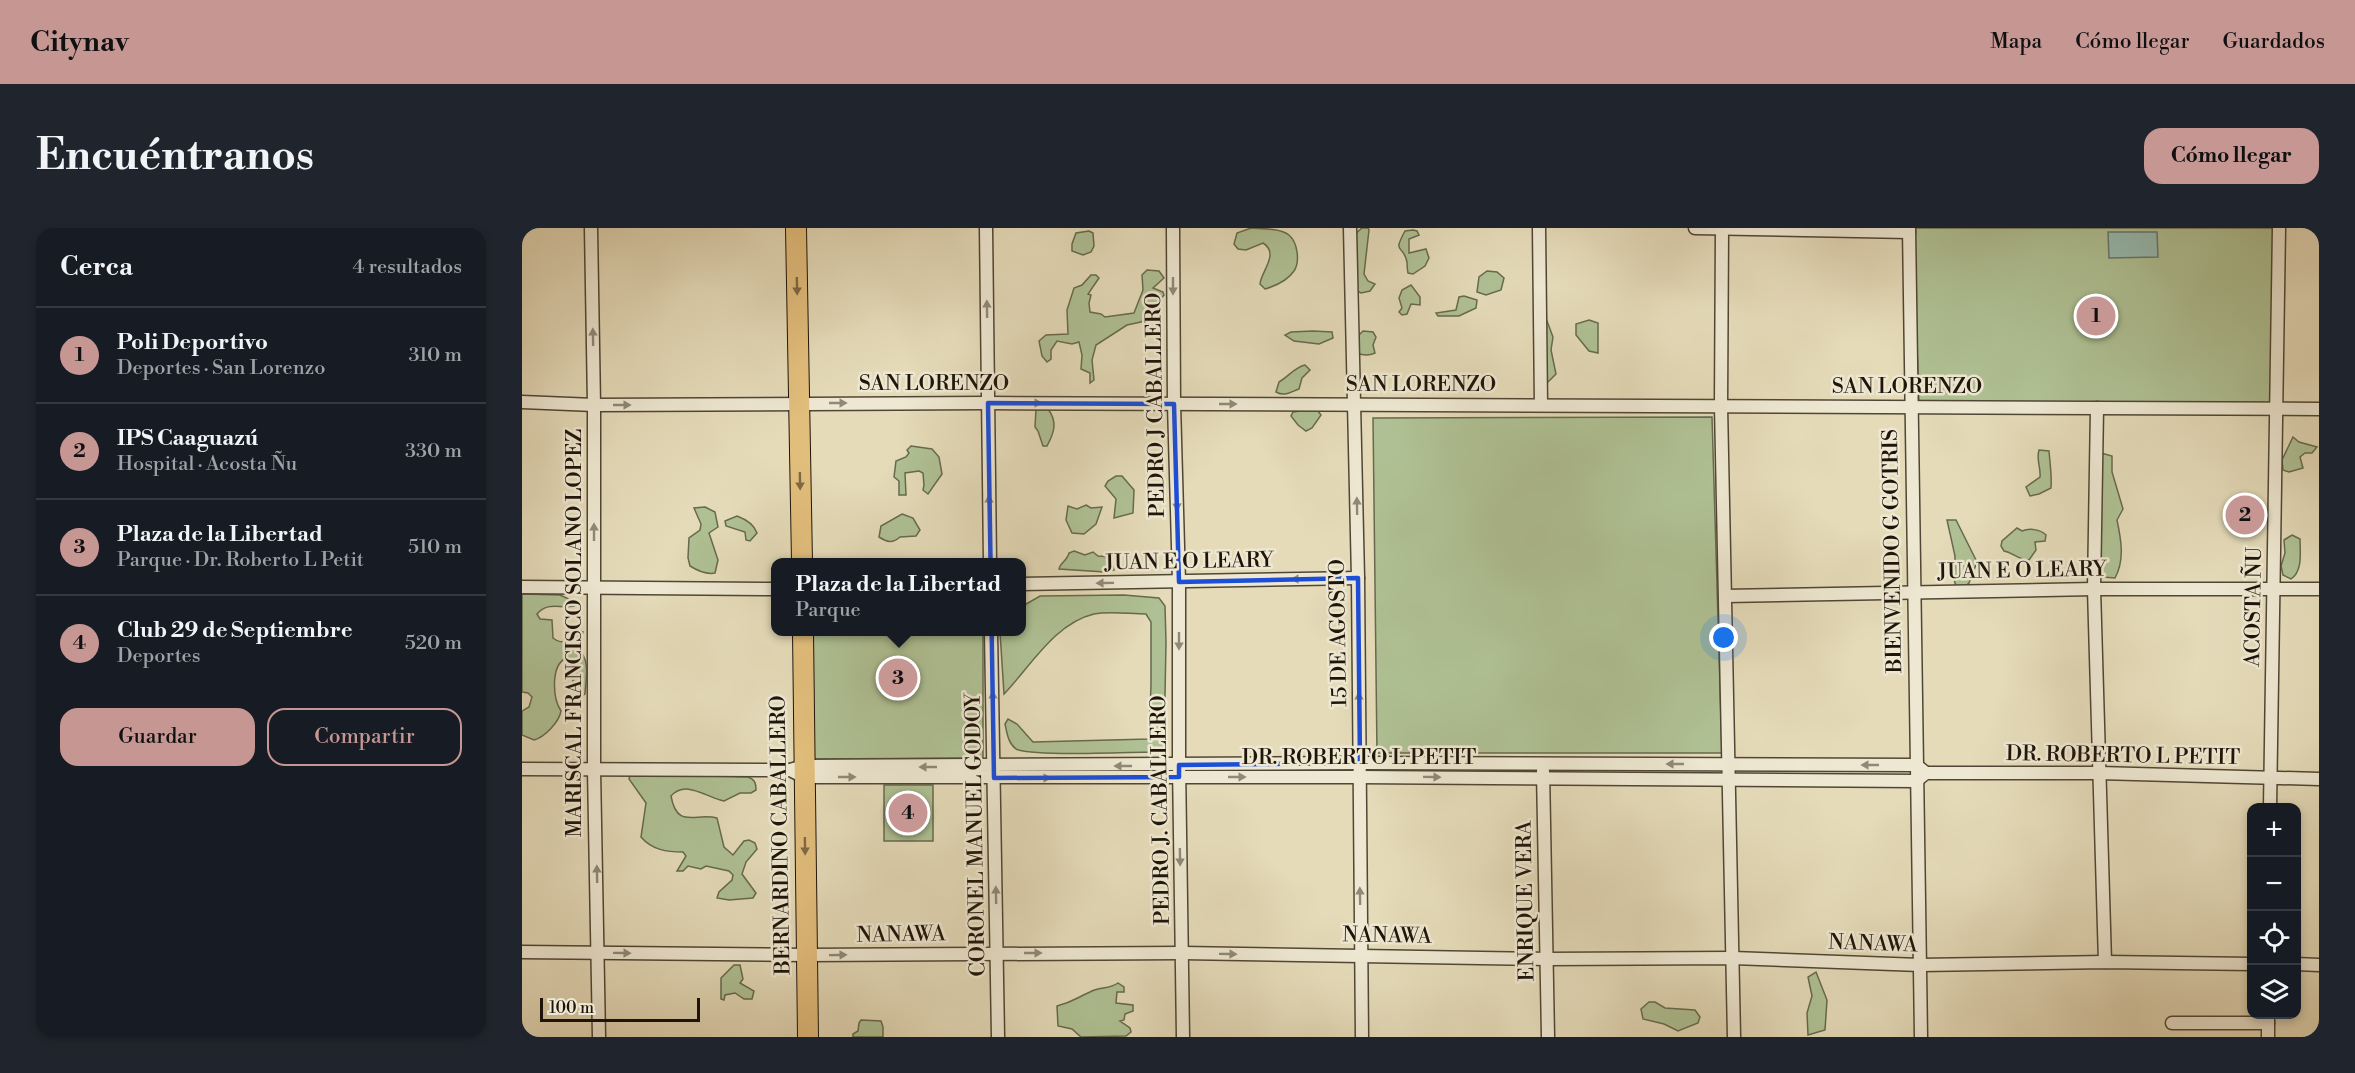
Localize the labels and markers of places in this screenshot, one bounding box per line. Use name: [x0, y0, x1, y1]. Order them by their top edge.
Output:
pin: 1: [2076, 294, 2116, 338]
pin: 2: [2226, 492, 2264, 538]
pin: 3: [878, 656, 917, 700]
pin: 4: [888, 790, 928, 836]

